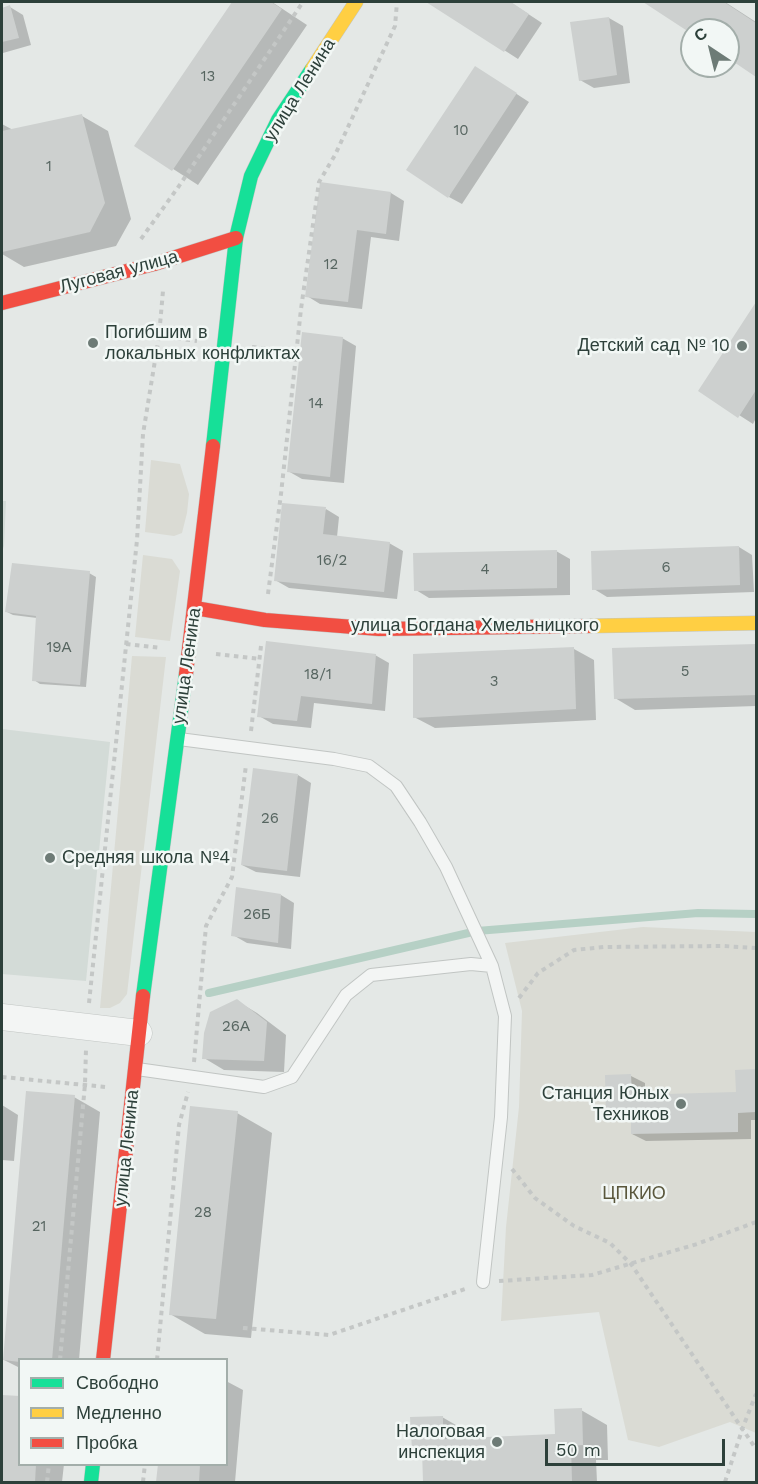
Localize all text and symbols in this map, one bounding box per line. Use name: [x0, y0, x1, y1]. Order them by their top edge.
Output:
north arrow: [680, 18, 740, 78]
text: С: [690, 23, 711, 46]
street label: улица Ленина: [260, 35, 340, 145]
house number: 13: [201, 68, 215, 86]
house number: 10: [453, 122, 469, 140]
house number: 1: [46, 158, 52, 176]
street label: Луговая улица: [57, 246, 181, 298]
house number: 12: [324, 256, 338, 274]
place label: Погибшим в локальных конфликтах: [105, 322, 300, 364]
place label: Детский сад № 10: [578, 335, 730, 357]
marker: Погибшим в локальных конфликтах: [86, 336, 100, 350]
marker: Детский сад № 10: [735, 339, 749, 353]
house number: 14: [308, 395, 324, 413]
house number: 16/2: [317, 552, 347, 570]
house number: 6: [661, 559, 671, 577]
house number: 4: [480, 561, 490, 579]
street label: улица Ленина: [168, 606, 206, 726]
street label: улица Богдана Хмельницкого: [351, 615, 599, 637]
house number: 19А: [46, 639, 72, 657]
house number: 5: [681, 663, 689, 681]
house number: 18/1: [304, 666, 332, 684]
house number: 3: [490, 673, 498, 691]
house number: 26: [261, 810, 279, 828]
place label: Средняя школа №4: [62, 847, 230, 869]
marker: Средняя школа №4: [43, 851, 57, 865]
house number: 26Б: [243, 906, 271, 924]
house number: 26А: [222, 1018, 250, 1036]
place label: Станция Юных Техников: [542, 1083, 669, 1126]
street label: улица Ленина: [110, 1088, 144, 1208]
marker: Станция Юных Техников: [674, 1097, 688, 1111]
park label: ЦПКИО: [602, 1183, 666, 1205]
house number: 28: [194, 1204, 212, 1222]
house number: 21: [32, 1218, 46, 1236]
legend: [18, 1358, 228, 1466]
text: Свободно: [76, 1372, 159, 1393]
text: Медленно: [76, 1402, 162, 1423]
place label: Налоговая инспекция: [396, 1421, 485, 1464]
scale bar: [548, 1427, 728, 1465]
text: Пробка: [76, 1432, 138, 1453]
marker: Налоговая инспекция: [490, 1435, 504, 1449]
text: 50 m: [556, 1439, 601, 1460]

